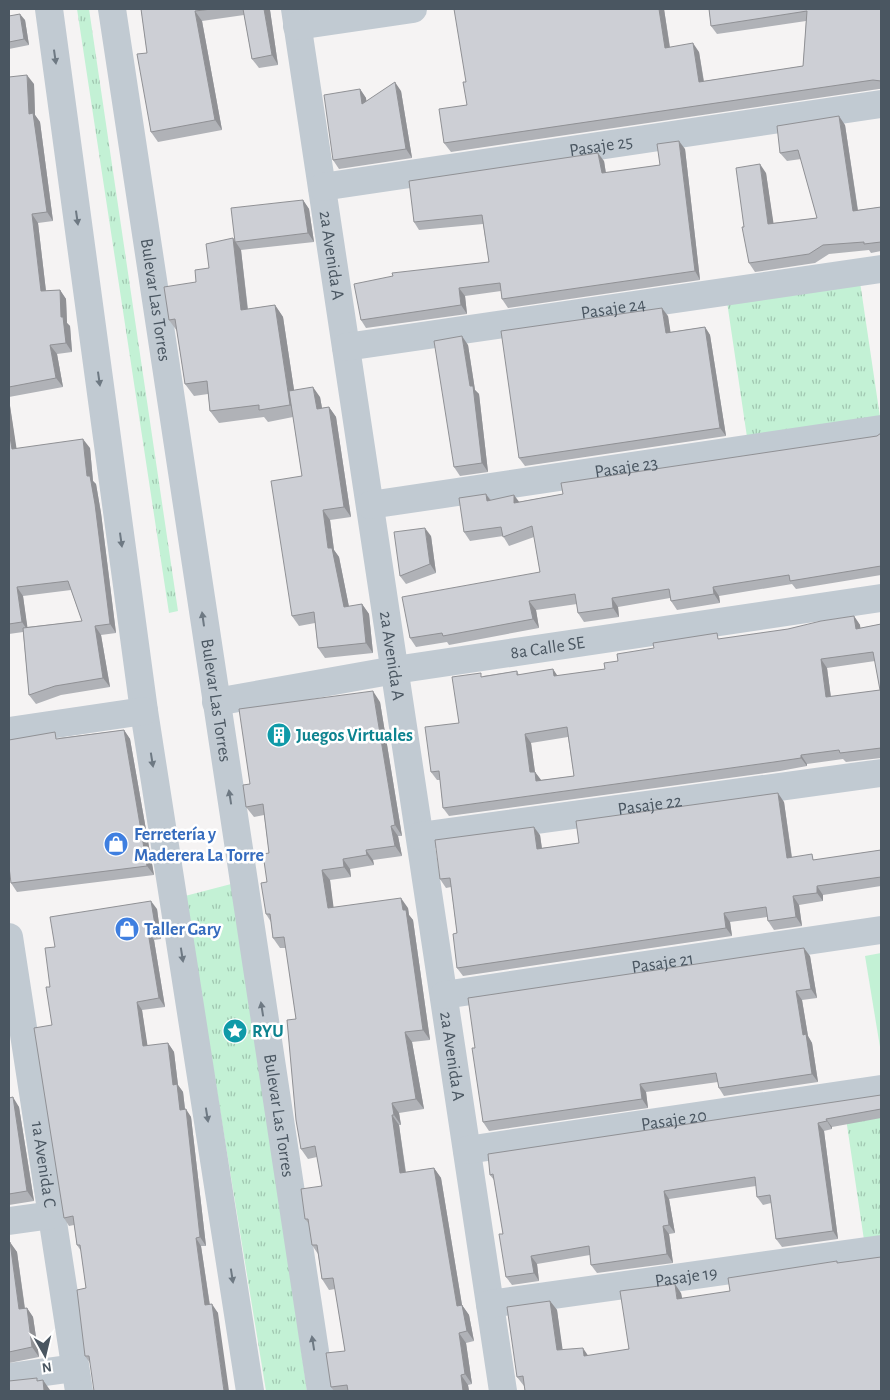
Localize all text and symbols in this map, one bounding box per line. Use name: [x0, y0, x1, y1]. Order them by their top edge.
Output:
one-way arrow: [52, 49, 60, 65]
street label: Pasaje 25: [568, 133, 634, 160]
one-way arrow: [73, 210, 81, 226]
street label: 2a Avenida A: [315, 210, 347, 302]
street label: Bulevar Las Torres: [137, 237, 173, 363]
street label: Pasaje 24: [580, 295, 647, 323]
one-way arrow: [95, 371, 103, 387]
street label: Pasaje 23: [593, 454, 659, 481]
one-way arrow: [117, 532, 125, 548]
one-way arrow: [199, 610, 207, 626]
street label: 2a Avenida A: [376, 610, 407, 702]
street label: 8a Calle SE: [509, 634, 586, 663]
street label: Bulevar Las Torres: [197, 637, 234, 763]
building icon: Juegos Virtuales: [266, 722, 292, 748]
place label: Juegos Virtuales: [296, 727, 413, 745]
one-way arrow: [148, 752, 156, 768]
one-way arrow: [226, 788, 234, 804]
street label: Pasaje 22: [617, 792, 683, 819]
place label: Ferretería y Maderera La Torre: [134, 826, 264, 865]
shop icon: Ferretería y Maderera La Torre: [103, 831, 129, 857]
shop icon: Taller Gary: [114, 916, 140, 942]
place label: Taller Gary: [144, 921, 222, 939]
one-way arrow: [178, 947, 186, 963]
street label: Pasaje 21: [630, 950, 695, 977]
one-way arrow: [258, 1001, 266, 1017]
street label: 2a Avenida A: [436, 1011, 467, 1103]
place icon: RYU: [222, 1018, 248, 1044]
place label: RYU: [252, 1023, 284, 1041]
street label: Bulevar Las Torres: [260, 1053, 297, 1178]
street label: Pasaje 20: [640, 1107, 708, 1134]
one-way arrow: [203, 1108, 211, 1124]
street label: 1a Avenida C: [28, 1120, 59, 1209]
street label: Pasaje 19: [654, 1264, 719, 1291]
one-way arrow: [228, 1268, 236, 1284]
north arrow: [20, 1330, 70, 1380]
one-way arrow: [309, 1335, 317, 1351]
text: N: [41, 1359, 52, 1374]

